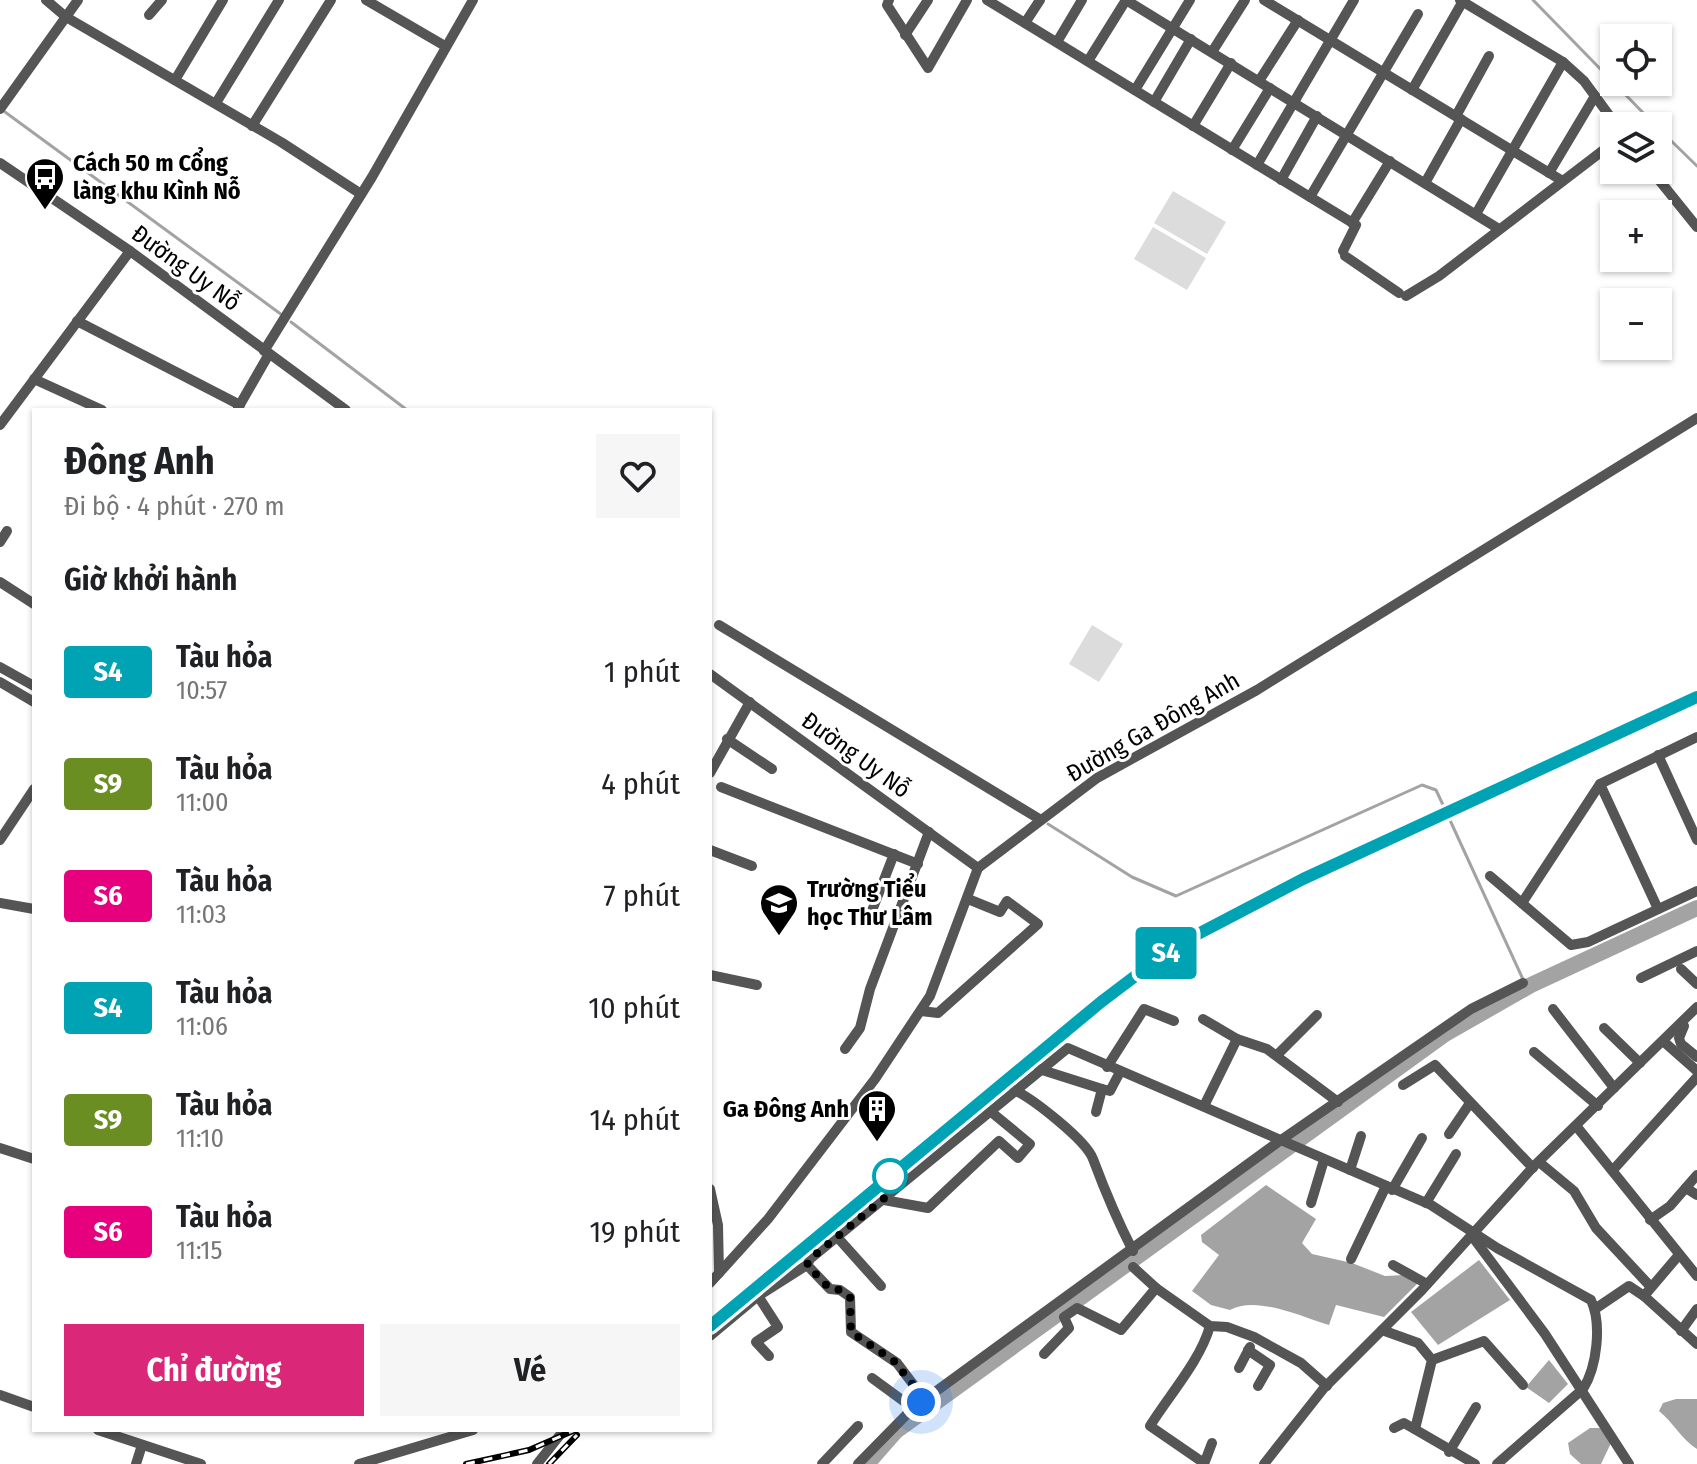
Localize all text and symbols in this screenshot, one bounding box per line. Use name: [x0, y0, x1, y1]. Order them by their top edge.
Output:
map controls: [1600, 24, 1672, 360]
button: locate: [1600, 24, 1672, 96]
button: layers: [1600, 112, 1672, 184]
place label: Cách 50 m Cổng làng khu Kình Nỗ: [73, 147, 241, 205]
bus stop icon: Cách 50 m Cổng làng khu Kình Nỗ: [24, 156, 66, 211]
button: +: [1600, 200, 1672, 272]
street label: Đường Uy Nỗ: [126, 219, 246, 317]
button: −: [1600, 288, 1672, 360]
button: heart: [596, 434, 680, 518]
text: Đông Anh: [64, 438, 215, 484]
text: Đi bộ · 4 phút · 270 m: [64, 491, 285, 522]
text: Giờ khởi hành: [64, 562, 237, 598]
text: Tàu hỏa: [176, 639, 272, 675]
text: 1 phút: [604, 654, 680, 690]
text: S4: [94, 655, 122, 688]
street label: Đường Ga Đông Anh: [1062, 666, 1244, 788]
text: 10:57: [176, 675, 227, 706]
street label: Đường Uy Nỗ: [796, 706, 916, 804]
text: Tàu hỏa: [176, 751, 272, 787]
text: 4 phút: [601, 766, 680, 802]
text: S9: [94, 767, 122, 800]
text: 11:00: [176, 787, 229, 818]
text: Tàu hỏa: [176, 863, 272, 899]
place label: Trường Tiểu học Thư Lâm: [807, 873, 933, 931]
text: 7 phút: [604, 878, 680, 914]
text: S6: [93, 879, 123, 912]
school or university icon: Trường Tiểu học Thư Lâm: [758, 882, 800, 937]
text: 11:03: [176, 899, 226, 930]
line badge: S4: [1130, 927, 1202, 979]
text: S4: [1152, 936, 1180, 969]
text: Tàu hỏa: [176, 975, 272, 1011]
text: 10 phút: [588, 990, 680, 1026]
text: S4: [94, 991, 122, 1024]
text: 11:06: [176, 1011, 228, 1042]
text: Tàu hỏa: [176, 1087, 272, 1123]
building icon: Ga Đông Anh: [856, 1088, 898, 1143]
place label: Ga Đông Anh: [723, 1095, 849, 1123]
text: 14 phút: [589, 1102, 680, 1138]
text: S9: [94, 1103, 122, 1136]
text: 11:10: [176, 1123, 224, 1154]
unlabelled marker: [873, 1159, 907, 1193]
text: Tàu hỏa: [176, 1199, 272, 1235]
text: 19 phút: [589, 1214, 680, 1250]
text: S6: [93, 1215, 123, 1248]
text: 11:15: [176, 1235, 222, 1266]
button: Chỉ đường: [64, 1324, 364, 1416]
button: Vé: [380, 1324, 680, 1416]
your location: [901, 1382, 941, 1422]

